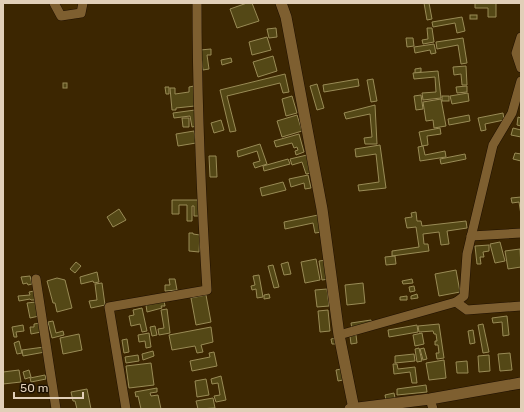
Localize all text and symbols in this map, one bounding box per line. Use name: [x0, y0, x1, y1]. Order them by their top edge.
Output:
scale bar: [14, 374, 83, 400]
text: 50 m: [20, 381, 48, 395]

